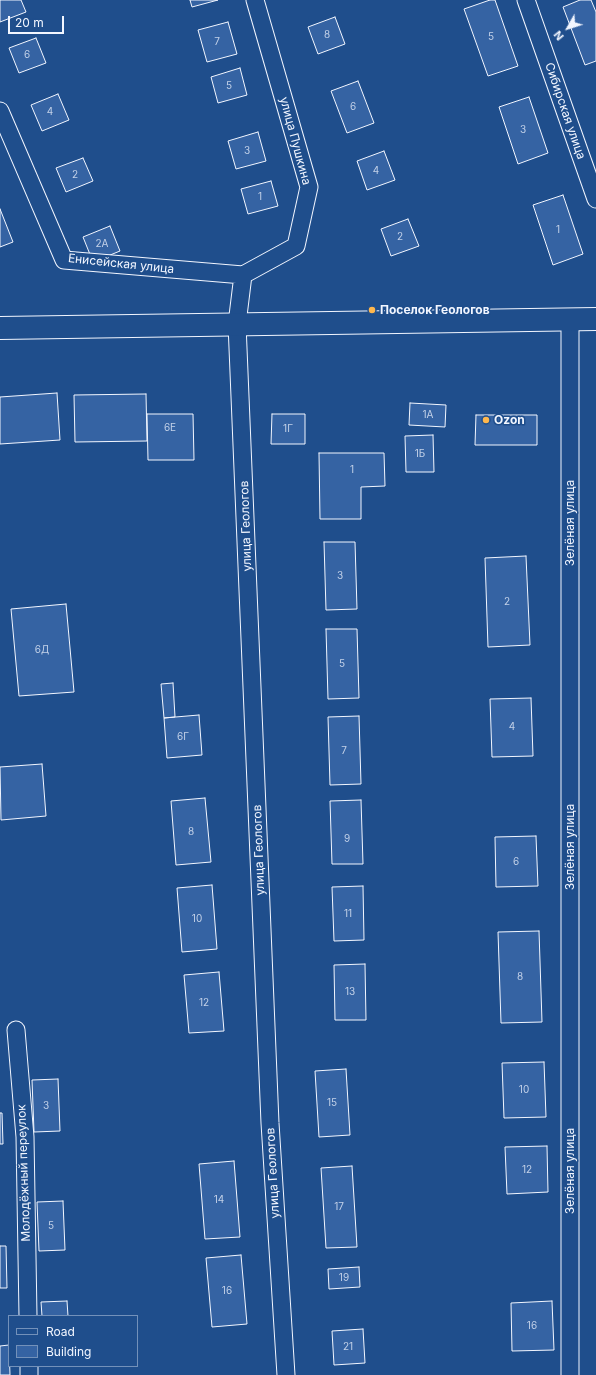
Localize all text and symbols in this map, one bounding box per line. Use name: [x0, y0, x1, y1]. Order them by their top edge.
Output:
scale bar: [10, 8, 66, 34]
north arrow: [548, 8, 588, 48]
text: 20 m: [15, 15, 44, 30]
text: N: [551, 28, 567, 43]
house number: 8: [324, 29, 330, 41]
house number: 5: [488, 31, 494, 43]
house number: 7: [214, 36, 220, 48]
house number: 6: [24, 49, 30, 61]
street label: Сибирская улица: [542, 61, 588, 161]
house number: 5: [226, 80, 232, 92]
street label: улица Пушкина: [276, 95, 314, 187]
house number: 6: [350, 101, 356, 113]
house number: 4: [47, 106, 53, 118]
house number: 3: [520, 124, 526, 136]
house number: 3: [244, 145, 250, 157]
house number: 4: [373, 165, 379, 177]
house number: 2: [72, 169, 78, 181]
house number: 1: [258, 191, 262, 203]
house number: 1: [556, 224, 560, 236]
house number: 2: [397, 231, 403, 243]
house number: 2А: [96, 238, 108, 250]
street label: Енисейская улица: [67, 251, 175, 277]
place label: Поселок Геологов: [380, 303, 490, 317]
marker: Поселок Геологов: [367, 305, 377, 315]
house number: 1А: [423, 409, 433, 421]
place label: Ozon: [494, 413, 525, 427]
marker: Ozon: [481, 415, 491, 425]
house number: 6Е: [164, 422, 176, 434]
house number: 1Г: [283, 423, 293, 435]
house number: 1Б: [415, 448, 425, 460]
house number: 1: [350, 464, 354, 476]
street label: улица Геологов: [237, 480, 255, 572]
street label: Зелёная улица: [563, 480, 577, 566]
house number: 3: [337, 570, 343, 582]
house number: 2: [504, 596, 510, 608]
house number: 6Д: [35, 644, 49, 656]
house number: 5: [339, 658, 345, 670]
house number: 4: [509, 721, 515, 733]
house number: 6Г: [177, 731, 189, 743]
house number: 7: [341, 745, 347, 757]
street label: улица Геологов: [250, 804, 268, 896]
street label: Зелёная улица: [563, 804, 577, 890]
house number: 8: [188, 826, 194, 838]
house number: 9: [344, 833, 350, 845]
house number: 6: [513, 856, 519, 868]
house number: 11: [344, 908, 352, 920]
house number: 10: [192, 913, 202, 925]
house number: 8: [517, 971, 523, 983]
house number: 13: [345, 986, 355, 998]
house number: 12: [199, 997, 209, 1009]
house number: 10: [519, 1084, 529, 1096]
house number: 15: [327, 1097, 337, 1109]
house number: 3: [43, 1100, 49, 1112]
street label: Молодёжный переулок: [14, 1104, 34, 1242]
street label: улица Геологов: [263, 1127, 283, 1219]
street label: Зелёная улица: [563, 1128, 577, 1214]
house number: 12: [522, 1164, 532, 1176]
house number: 14: [214, 1194, 224, 1206]
house number: 17: [334, 1201, 344, 1213]
house number: 5: [48, 1220, 54, 1232]
house number: 19: [339, 1272, 349, 1284]
house number: 16: [222, 1285, 232, 1297]
legend: [8, 1315, 138, 1367]
house number: 16: [527, 1320, 537, 1332]
text: Road: [46, 1324, 75, 1339]
house number: 21: [343, 1341, 353, 1353]
text: Building: [46, 1344, 91, 1359]

